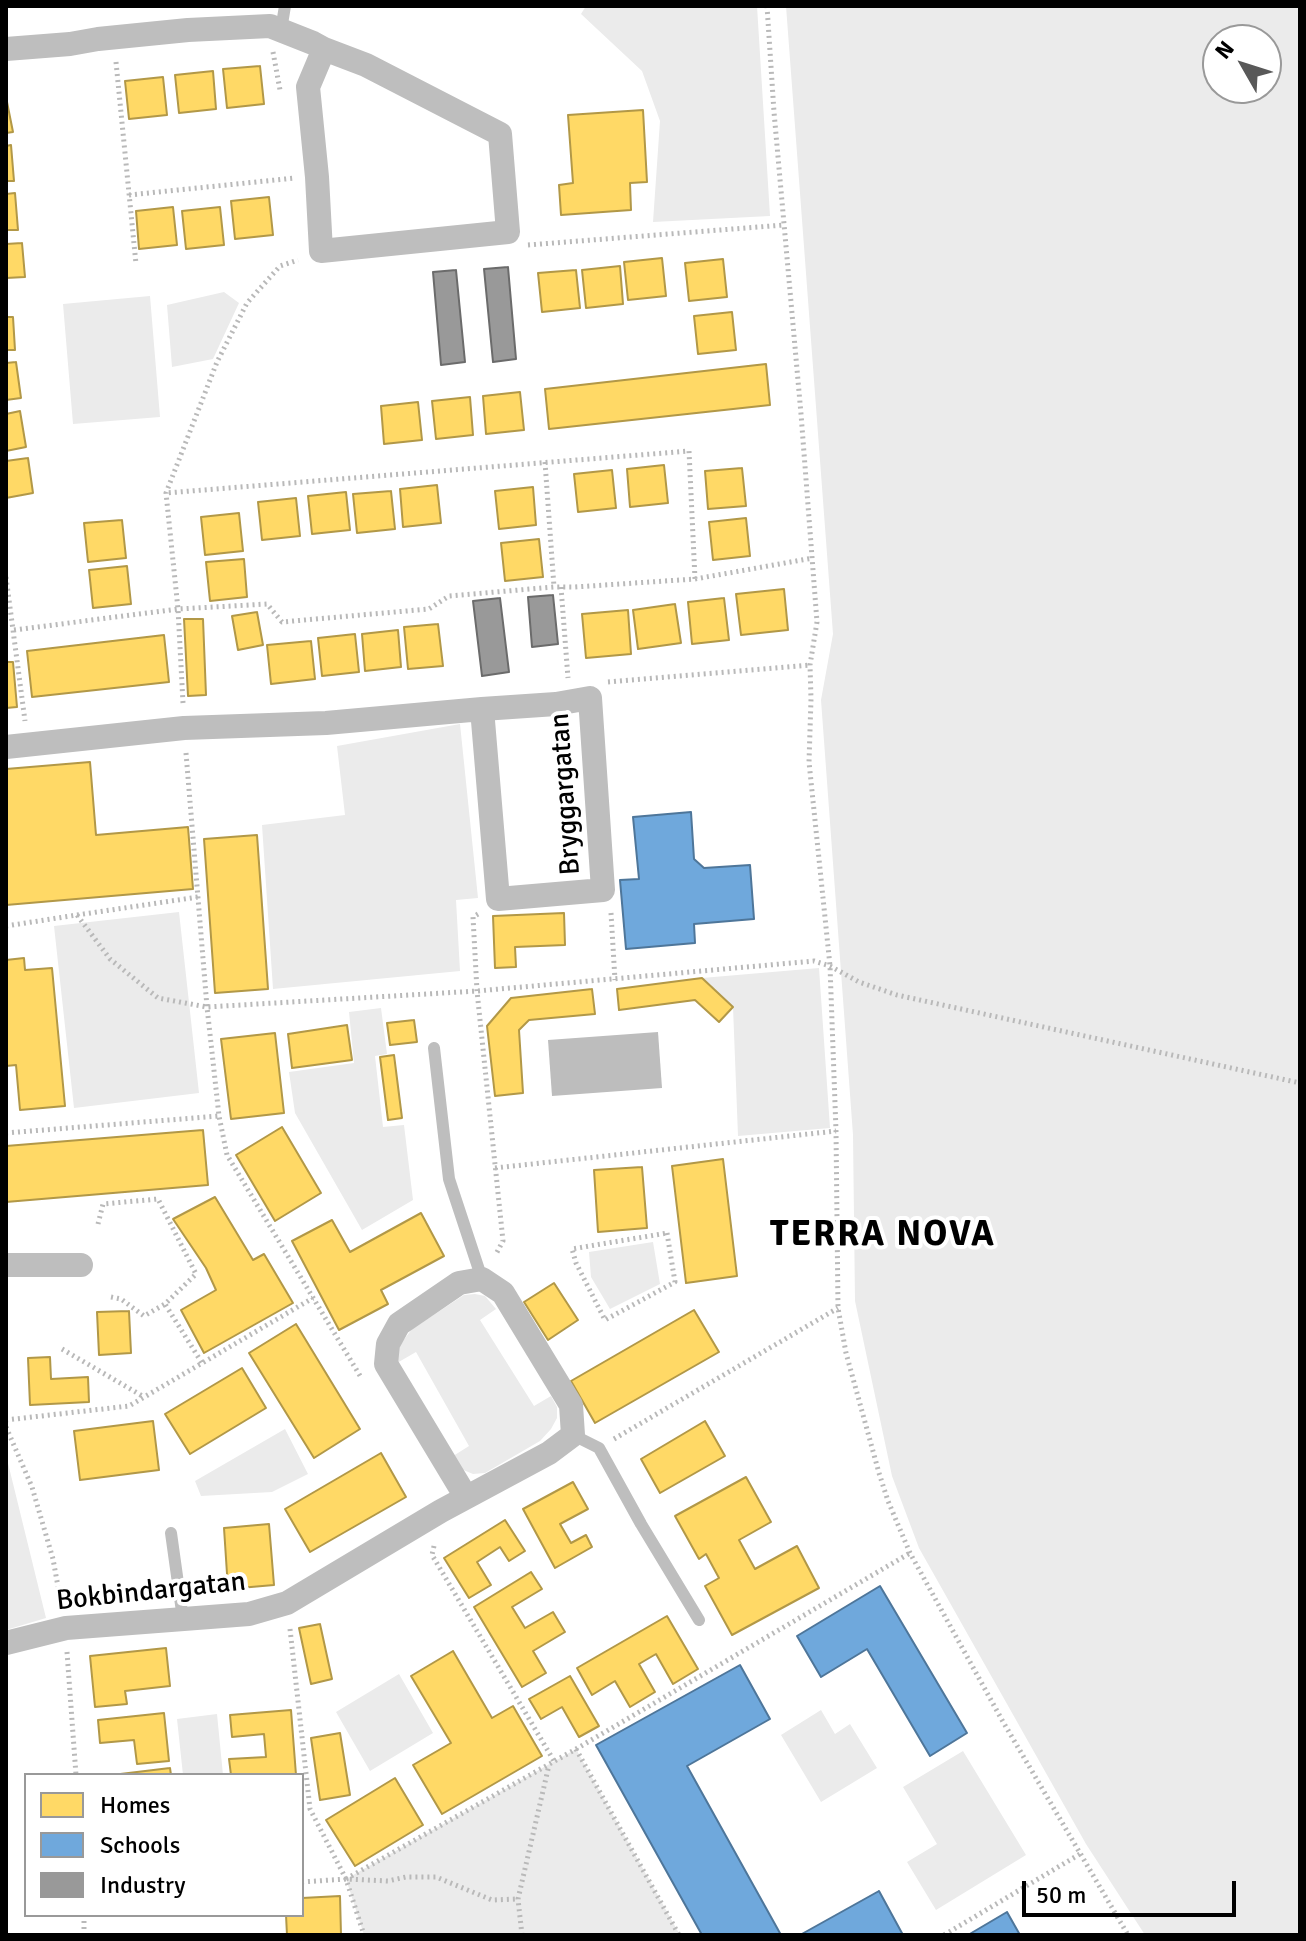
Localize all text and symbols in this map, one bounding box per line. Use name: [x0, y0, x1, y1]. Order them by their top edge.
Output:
north arrow: [1202, 24, 1282, 104]
text: N: [1209, 35, 1240, 64]
street label: Bryggargatan: [544, 712, 588, 876]
district label: TERRA NOVA: [770, 1214, 996, 1258]
street label: Bokbindargatan: [55, 1565, 247, 1619]
legend: [24, 1773, 304, 1917]
text: Homes: [100, 1790, 170, 1820]
text: Schools: [100, 1830, 180, 1860]
scale bar: [1026, 1865, 1240, 1915]
text: Industry: [100, 1870, 186, 1900]
text: 50 m: [1036, 1880, 1086, 1910]

